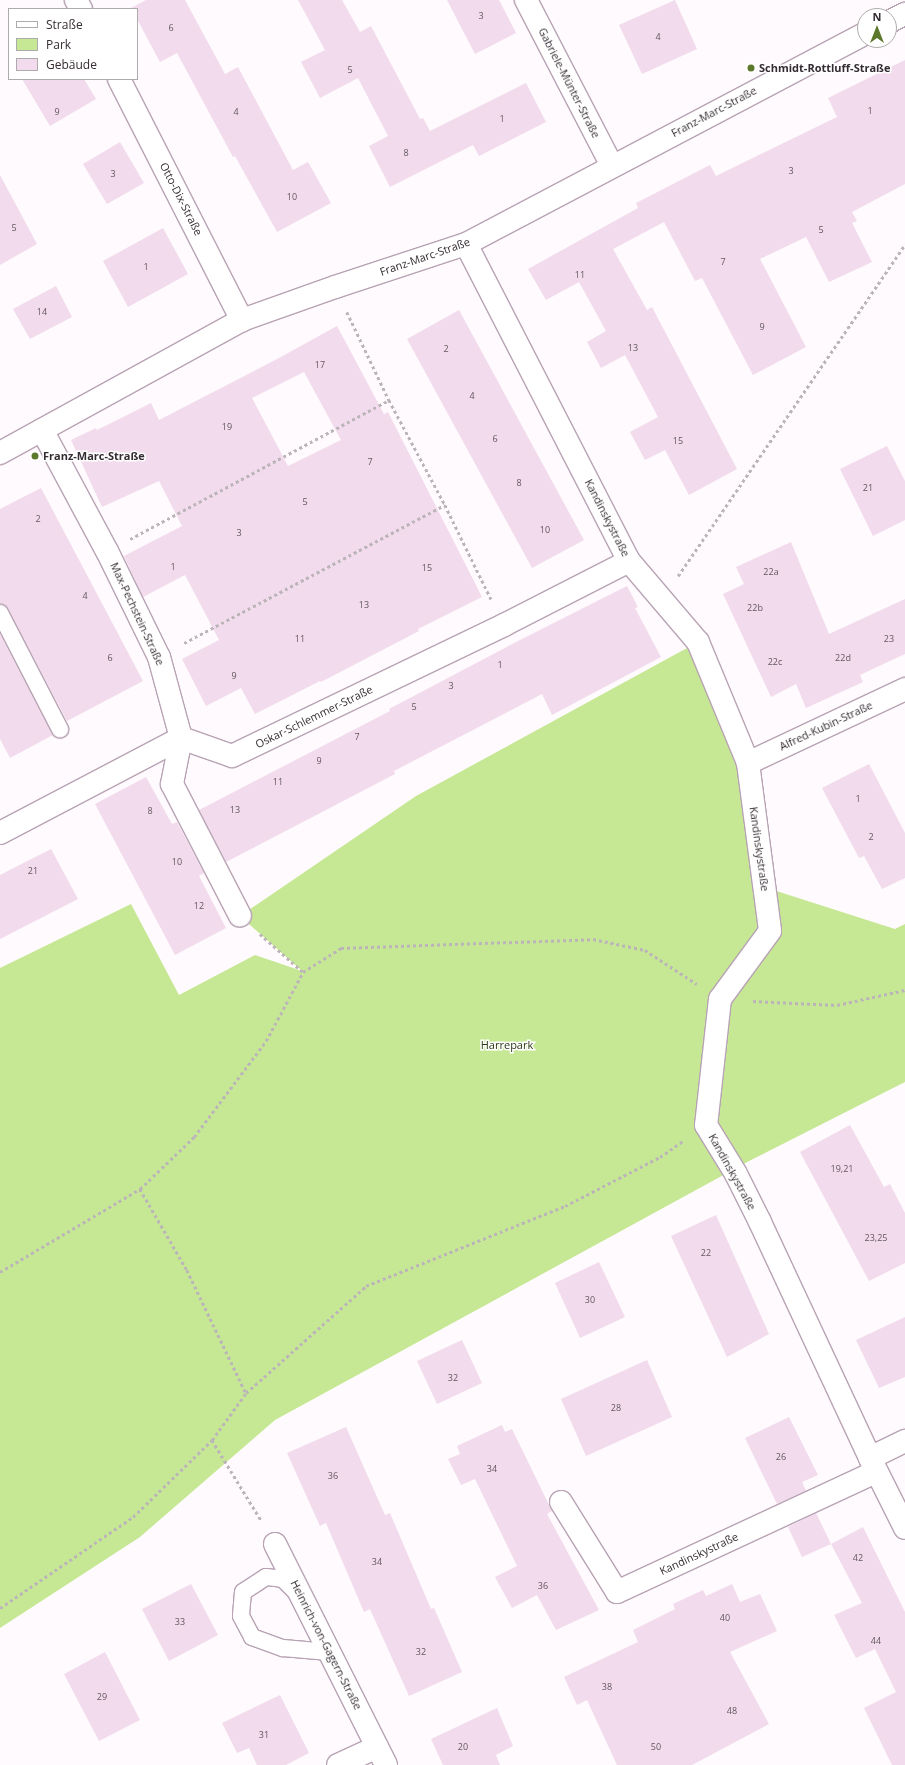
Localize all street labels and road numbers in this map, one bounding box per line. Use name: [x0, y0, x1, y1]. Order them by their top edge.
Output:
street label: Gabriele-Münter-Straße: [535, 26, 603, 140]
street label: Franz-Marc-Straße: [669, 84, 759, 140]
street label: Otto-Dix-Straße: [157, 160, 205, 238]
street label: Franz-Marc-Straße: [378, 235, 472, 279]
street label: Kandinskystraße: [582, 477, 632, 559]
street label: Max-Pechstein-Straße: [107, 560, 167, 668]
street label: Oskar-Schlemmer-Straße: [253, 683, 375, 751]
street label: Alfred-Kubin-Straße: [777, 699, 875, 753]
street label: Kandinskystraße: [747, 806, 771, 892]
street label: Kandinskystraße: [706, 1132, 758, 1212]
street label: Kandinskystraße: [658, 1530, 740, 1578]
street label: Heinrich-von-Gagern-Straße: [288, 1578, 364, 1712]

